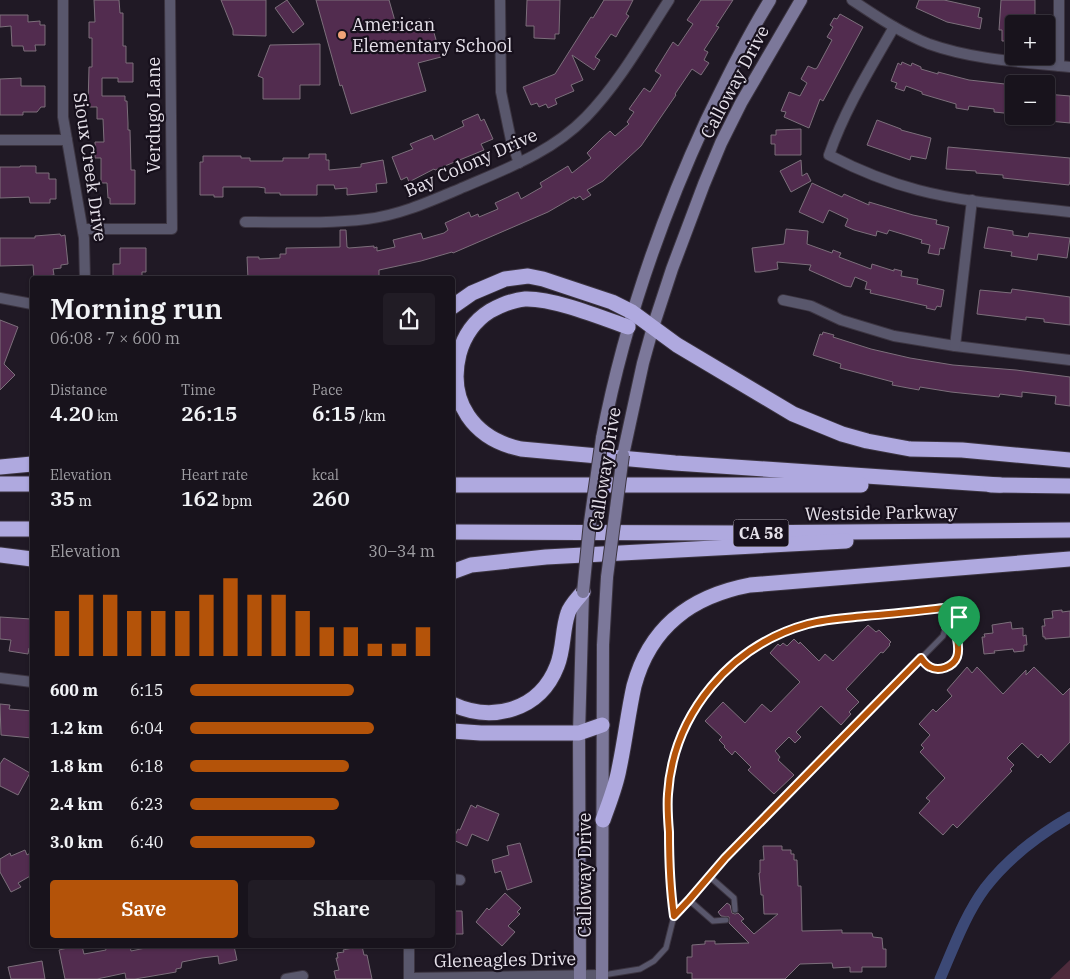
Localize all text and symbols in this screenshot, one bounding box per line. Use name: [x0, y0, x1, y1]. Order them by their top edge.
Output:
place label: American Elementary School: [352, 13, 512, 57]
map controls: [1005, 15, 1055, 125]
button: +: [1005, 15, 1055, 65]
street label: Calloway Drive: [695, 21, 774, 142]
marker: American Elementary School: [336, 29, 348, 41]
street label: Verdugo Lane: [142, 57, 165, 173]
button: −: [1005, 75, 1055, 125]
street label: Sioux Creek Drive: [69, 91, 112, 243]
street label: Bay Colony Drive: [401, 123, 541, 202]
text: Morning run: [50, 290, 223, 327]
button: share: [383, 293, 435, 345]
text: 06:08 · 7 × 600 m: [50, 328, 180, 348]
text: Distance: [50, 381, 107, 399]
text: Time: [181, 381, 215, 399]
text: Pace: [312, 381, 343, 399]
text: 4.20: [50, 399, 94, 427]
text: 26:15: [181, 399, 238, 427]
text: 6:15: [312, 399, 356, 427]
street label: Calloway Drive: [583, 405, 626, 532]
text: km: [94, 407, 118, 425]
text: /km: [356, 407, 386, 425]
text: Elevation: [50, 466, 112, 484]
text: Heart rate: [181, 466, 248, 484]
text: kcal: [312, 466, 339, 484]
text: 35: [50, 484, 75, 512]
text: 162: [181, 484, 219, 512]
text: 260: [312, 484, 350, 512]
text: m: [75, 492, 92, 510]
text: bpm: [219, 492, 252, 510]
street label: Westside Parkway: [804, 500, 958, 525]
road number: CA 58: [734, 520, 788, 546]
text: Elevation: [50, 541, 120, 561]
text: 30–34 m: [368, 541, 435, 561]
pin: [938, 596, 980, 647]
icon: arrive: [945, 603, 973, 631]
text: 600 m: [50, 680, 98, 700]
text: 6:15: [130, 680, 163, 700]
text: 1.2 km: [50, 718, 103, 738]
text: 6:04: [130, 718, 163, 738]
text: 1.8 km: [50, 756, 103, 776]
text: 6:18: [130, 756, 163, 776]
text: 2.4 km: [50, 794, 103, 814]
text: 6:23: [130, 794, 163, 814]
street label: Calloway Drive: [573, 813, 596, 937]
text: 3.0 km: [50, 832, 103, 852]
text: 6:40: [130, 832, 163, 852]
button: Save: [50, 880, 238, 938]
button: Share: [248, 880, 435, 938]
street label: Gleneagles Drive: [434, 947, 576, 972]

